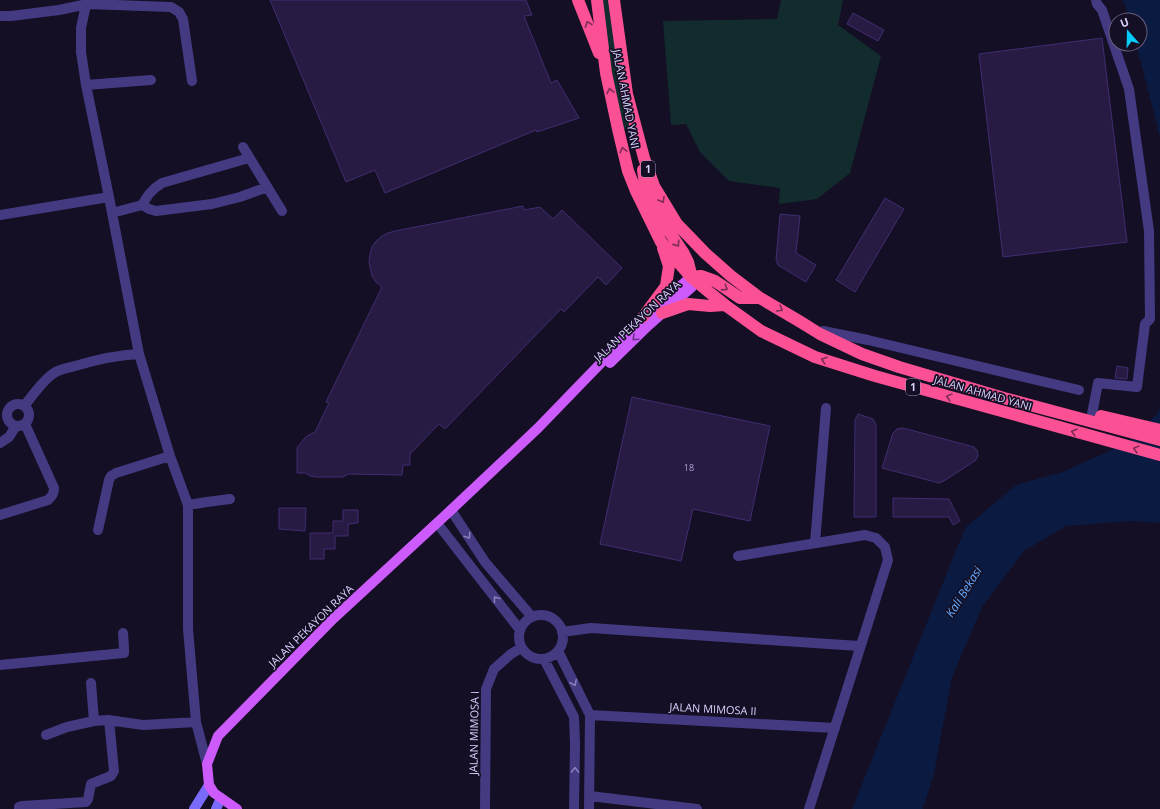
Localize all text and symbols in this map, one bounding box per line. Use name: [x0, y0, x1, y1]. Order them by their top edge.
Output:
north arrow: [1108, 12, 1148, 52]
text: U: [1118, 14, 1131, 31]
one-way arrow: [584, 20, 592, 27]
street label: JALAN AHMAD YANI: [609, 47, 643, 150]
one-way arrow: [606, 88, 614, 94]
one-way arrow: [619, 147, 628, 154]
road number: 1: [641, 161, 655, 177]
one-way arrow: [658, 196, 665, 203]
one-way arrow: [672, 240, 680, 247]
street label: JALAN PEKAYON RAYA: [590, 277, 683, 365]
one-way arrow: [721, 283, 728, 291]
one-way arrow: [776, 305, 783, 312]
one-way arrow: [632, 333, 640, 341]
one-way arrow: [821, 356, 828, 365]
street label: JALAN AHMAD YANI: [932, 371, 1034, 414]
road number: 1: [906, 379, 920, 395]
one-way arrow: [946, 393, 953, 402]
one-way arrow: [1071, 428, 1078, 437]
one-way arrow: [1133, 445, 1139, 453]
house number: 18: [684, 461, 694, 474]
one-way arrow: [464, 532, 471, 539]
water label: Kali Bekasi: [941, 562, 986, 620]
street label: JALAN PEKAYON RAYA: [264, 581, 356, 671]
one-way arrow: [494, 596, 501, 603]
one-way arrow: [569, 679, 577, 686]
street label: JALAN MIMOSA I: [465, 691, 482, 776]
street label: JALAN MIMOSA II: [668, 699, 757, 718]
one-way arrow: [571, 767, 579, 773]

